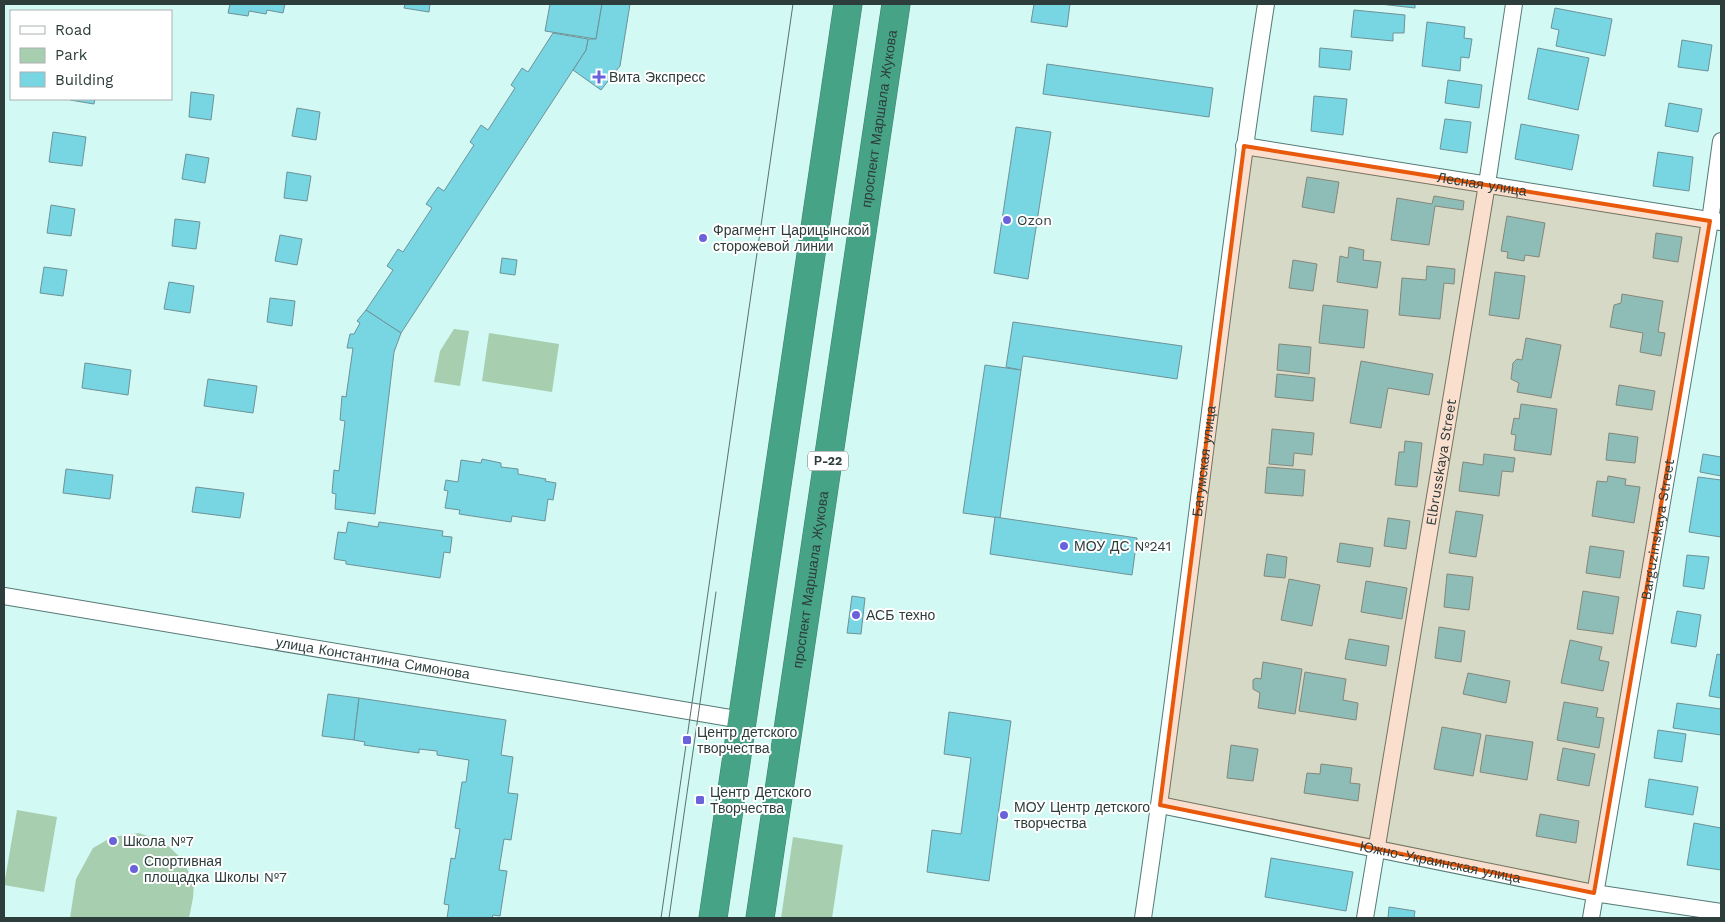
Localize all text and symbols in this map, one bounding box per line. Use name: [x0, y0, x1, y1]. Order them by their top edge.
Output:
legend: [10, 10, 172, 100]
text: Road: [55, 21, 92, 39]
street label: проспект Маршала Жукова: [858, 29, 900, 209]
text: Park: [55, 46, 88, 64]
place label: Вита Экспресс: [609, 69, 705, 85]
text: Building: [55, 71, 113, 89]
marker: Вита Экспресс: [593, 71, 605, 83]
street label: Лесная улица: [1436, 169, 1528, 199]
place label: Ozon: [1017, 212, 1052, 228]
marker: Ozon: [1001, 214, 1013, 226]
place label: Фрагмент Царицынской сторожевой линии: [713, 222, 869, 254]
marker: Фрагмент Царицынской сторожевой линии: [697, 232, 709, 244]
street label: Elbrusskaya Street: [1422, 398, 1459, 527]
street label: Батумская улица: [1189, 404, 1219, 518]
road number: Р-22: [808, 452, 848, 471]
street label: Barguzinskaya Street: [1637, 458, 1677, 601]
street label: проспект Маршала Жукова: [789, 490, 831, 670]
place label: МОУ ДС №241: [1074, 538, 1171, 554]
marker: МОУ ДС №241: [1058, 540, 1070, 552]
place label: АСБ техно: [866, 607, 936, 623]
marker: АСБ техно: [850, 609, 862, 621]
street label: улица Константина Симонова: [275, 634, 471, 682]
place label: Центр детского творчества: [697, 724, 797, 756]
marker: Центр детского творчества: [681, 734, 693, 746]
place label: Центр Детского Творчества: [710, 784, 812, 816]
marker: Центр Детского Творчества: [694, 794, 706, 806]
place label: МОУ Центр детского творчества: [1014, 799, 1150, 831]
marker: МОУ Центр детского творчества: [998, 809, 1010, 821]
place label: Школа №7: [123, 833, 194, 849]
marker: Школа №7: [107, 835, 119, 847]
street label: Южно-Украинская улица: [1358, 838, 1522, 886]
place label: Спортивная площадка Школы №7: [144, 853, 287, 885]
marker: Спортивная площадка Школы №7: [128, 863, 140, 875]

